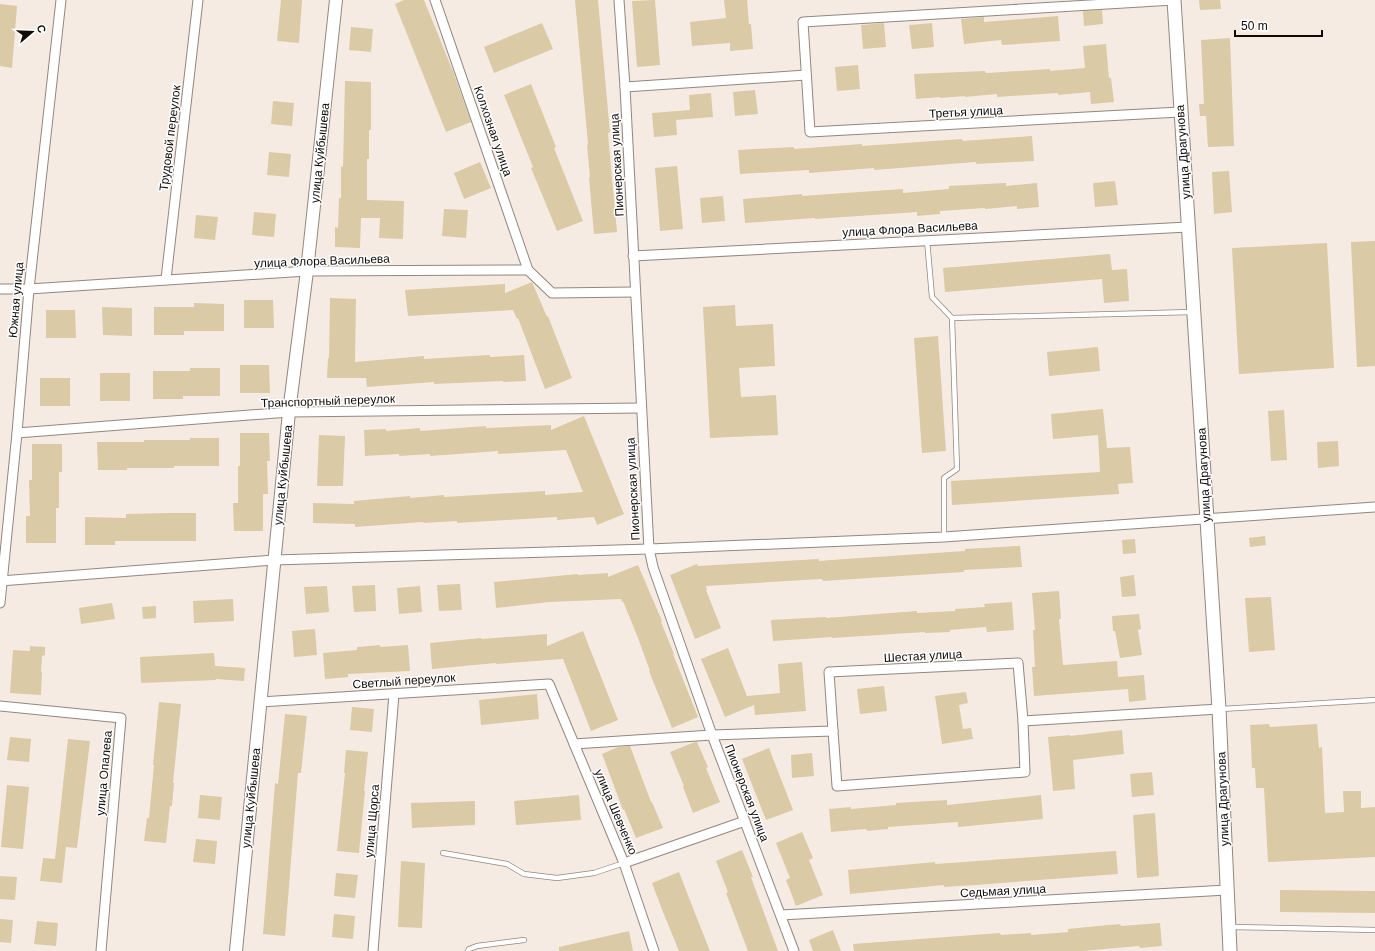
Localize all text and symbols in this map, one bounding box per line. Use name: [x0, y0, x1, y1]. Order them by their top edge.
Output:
north arrow: [12, 12, 52, 52]
scale bar: [1235, 12, 1322, 38]
text: 50 m: [1241, 19, 1268, 33]
text: С: [34, 23, 48, 35]
street label: Трудовой переулок: [157, 83, 184, 192]
street label: Колхозная улица: [471, 84, 515, 178]
street label: улица Куйбышева: [308, 102, 332, 204]
street label: Третья улица: [929, 103, 1004, 121]
street label: улица Драгунова: [1173, 104, 1193, 200]
street label: Пионерская улица: [607, 113, 627, 217]
street label: улица Флора Васильева: [842, 218, 978, 240]
street label: улица Флора Васильева: [254, 252, 390, 270]
street label: Южная улица: [6, 261, 26, 339]
street label: Транспортный переулок: [261, 392, 396, 410]
street label: улица Куйбышева: [271, 424, 295, 526]
street label: улица Драгунова: [1195, 427, 1213, 522]
street label: Пионерская улица: [623, 437, 643, 541]
street label: Шестая улица: [883, 647, 963, 665]
street label: Светлый переулок: [352, 670, 457, 692]
street label: улица Опалева: [93, 730, 115, 816]
street label: Пионерская улица: [722, 742, 772, 844]
street label: улица Куйбышева: [239, 747, 263, 849]
street label: улица Драгунова: [1214, 751, 1232, 846]
street label: улица Шевченко: [592, 767, 640, 857]
street label: улица Щорса: [362, 783, 382, 858]
street label: Седьмая улица: [960, 882, 1047, 900]

